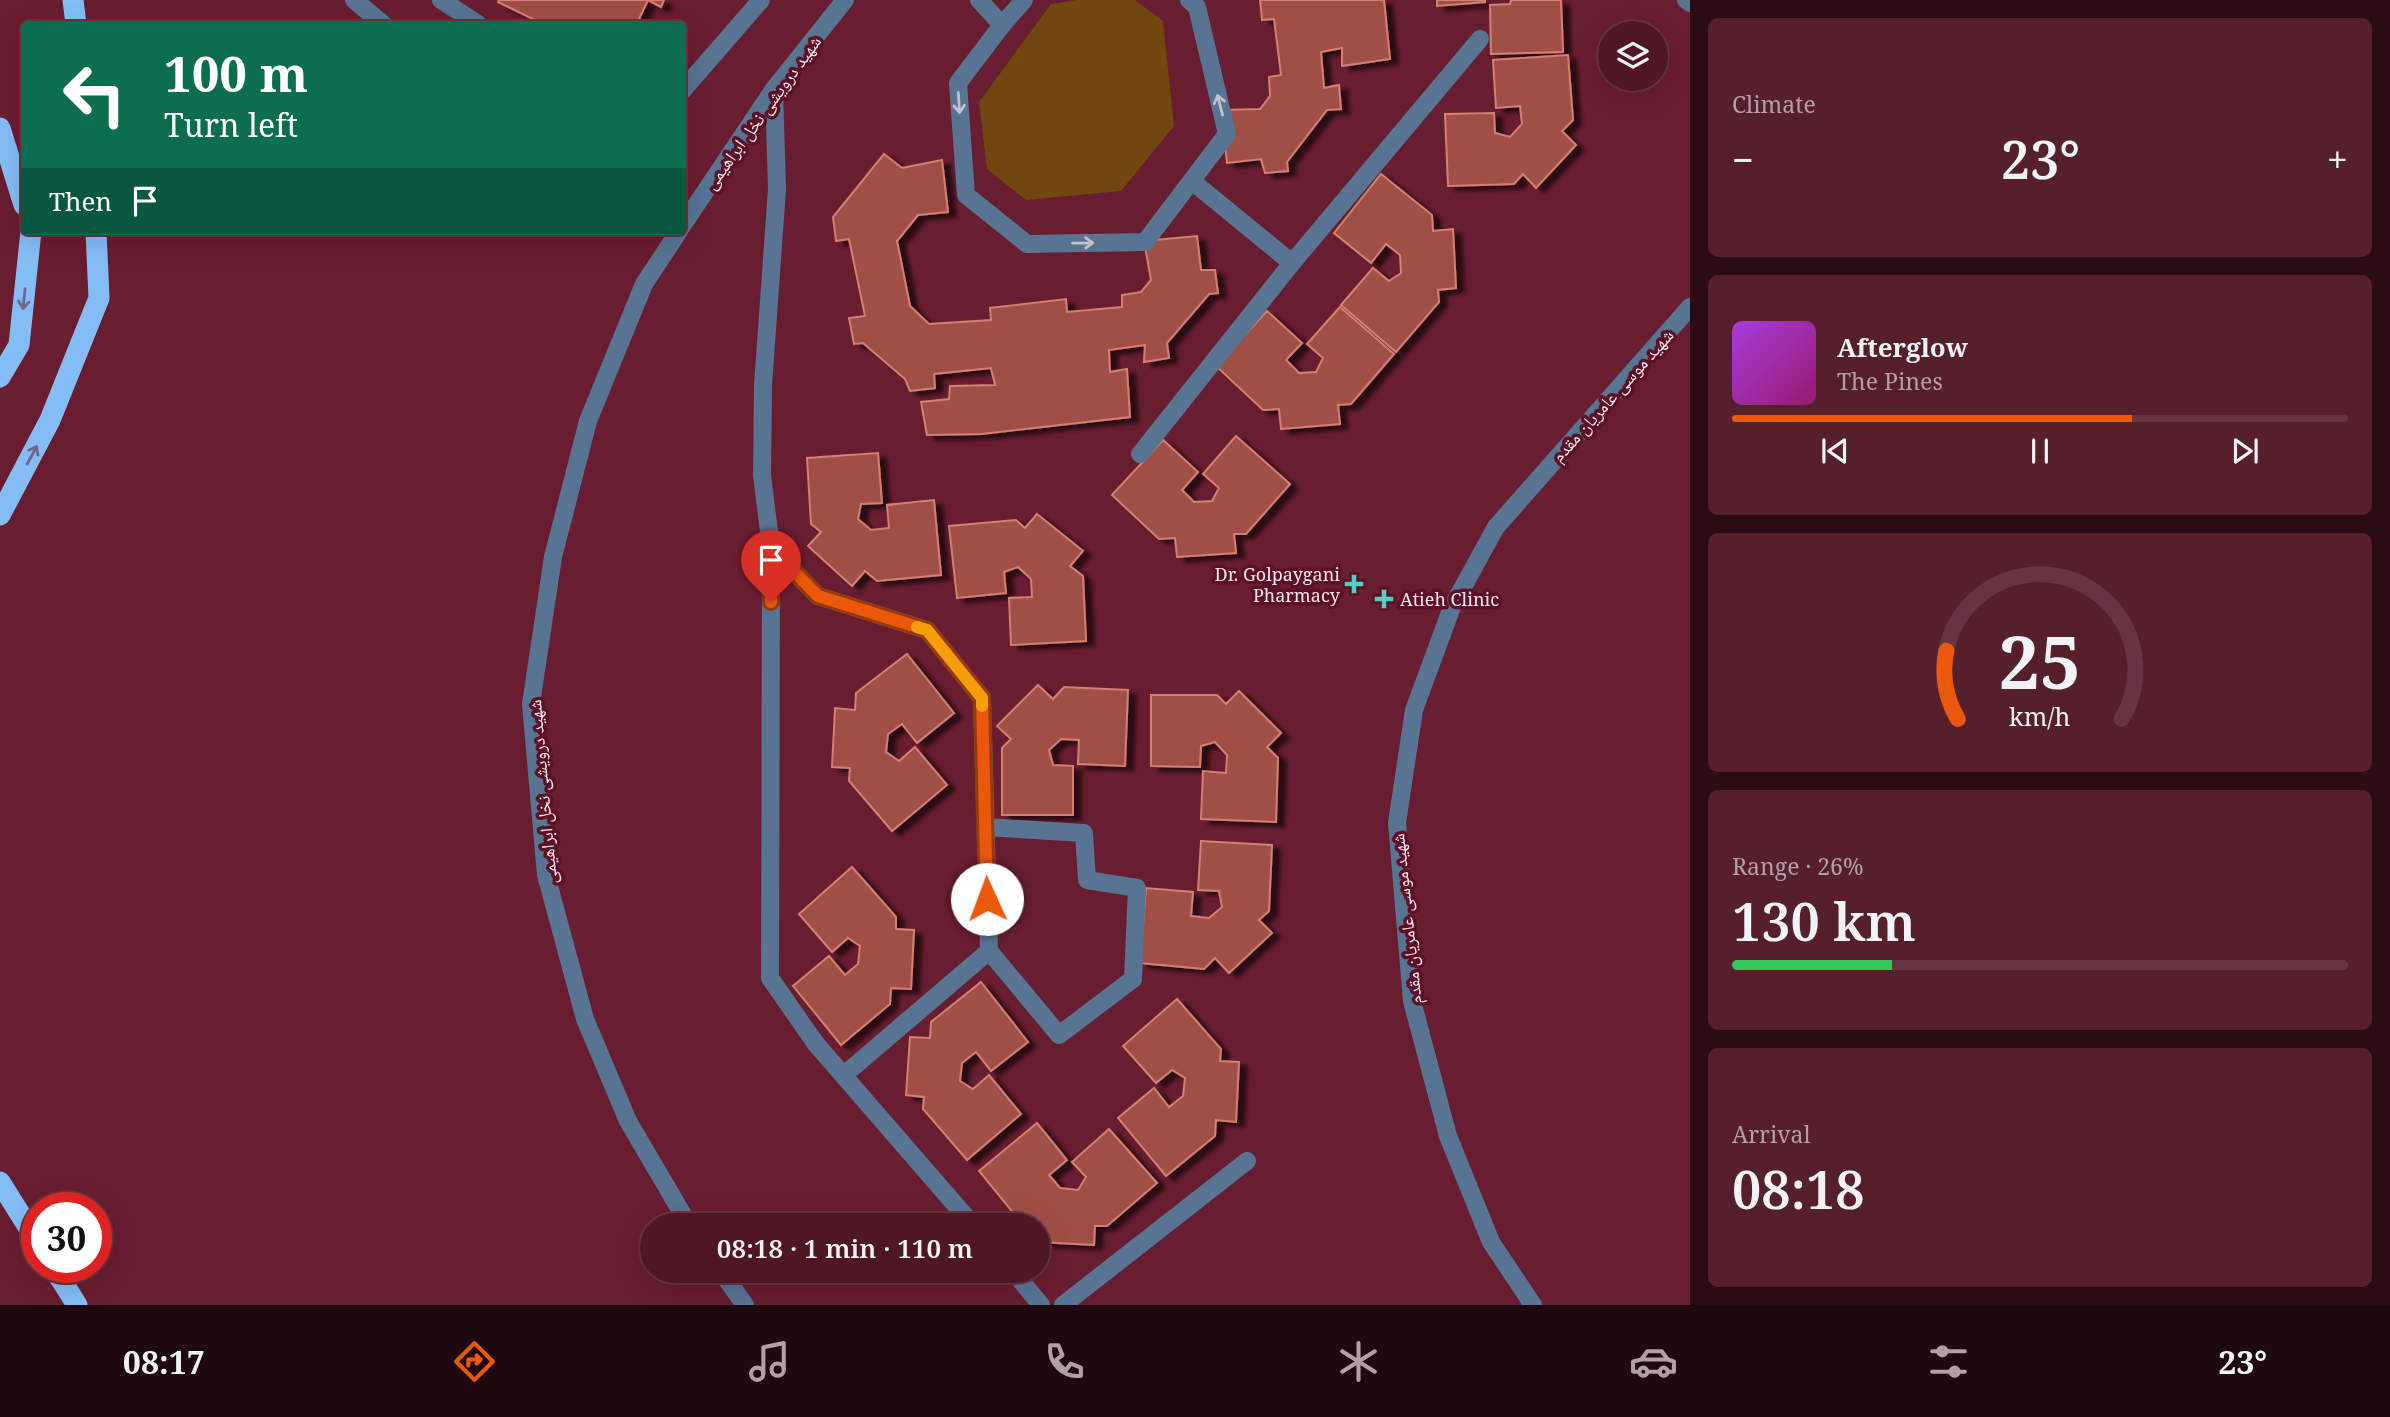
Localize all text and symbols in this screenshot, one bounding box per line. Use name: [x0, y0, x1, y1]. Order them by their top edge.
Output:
map controls: [1598, 21, 1668, 91]
button: layers: [1598, 21, 1668, 91]
street label: شهید درویشی نخل ابراهیمی: [698, 30, 826, 194]
text: 100 m: [164, 40, 308, 106]
icon: left: [49, 49, 140, 140]
text: Climate: [1732, 88, 1816, 120]
one-way arrow: [953, 91, 966, 114]
one-way arrow: [1213, 94, 1227, 117]
text: Turn left: [164, 103, 298, 146]
text: 23°: [2001, 123, 2080, 194]
text: −: [1732, 133, 1754, 185]
text: +: [2327, 133, 2348, 185]
icon: arrive: [126, 182, 164, 220]
text: Then: [49, 183, 112, 219]
one-way arrow: [1071, 236, 1094, 250]
one-way arrow: [17, 287, 30, 310]
street label: شهید موسی عامریان مقدم: [1546, 323, 1679, 467]
text: Afterglow: [1837, 329, 1968, 365]
text: The Pines: [1837, 365, 1943, 397]
icon: previous: [1816, 432, 1854, 470]
icon: pause: [2021, 432, 2059, 470]
icon: next: [2226, 432, 2264, 470]
one-way arrow: [26, 445, 39, 466]
pin: [741, 530, 801, 602]
icon: arrive: [752, 541, 790, 579]
place label: Dr. Golpaygani Pharmacy: [1215, 562, 1341, 607]
marker: Dr. Golpaygani Pharmacy: [1346, 576, 1362, 592]
place label: Atieh Clinic: [1400, 587, 1499, 611]
marker: Atieh Clinic: [1374, 589, 1394, 609]
text: 25: [1999, 611, 2081, 710]
text: km/h: [2009, 698, 2071, 732]
street label: شهید درویشی نخل ابراهیمی: [522, 699, 562, 885]
street label: شهید موسی عامریان مقدم: [1385, 832, 1428, 1006]
text: Range · 26%: [1732, 850, 1864, 882]
position arrow: [950, 862, 1024, 936]
text: 130 km: [1732, 885, 1916, 956]
text: Arrival: [1732, 1118, 1811, 1150]
text: 08:18: [1732, 1153, 1865, 1224]
speed limit sign: 30: [21, 1192, 112, 1283]
text: 08:18 · 1 min · 110 m: [717, 1230, 973, 1266]
icon: directions: [450, 1337, 499, 1386]
icon: music: [745, 1337, 794, 1386]
icon: phone: [1040, 1337, 1089, 1386]
icon: climate: [1334, 1337, 1383, 1386]
icon: car: [1629, 1337, 1678, 1386]
icon: filters: [1924, 1337, 1973, 1386]
text: 08:17: [123, 1340, 205, 1383]
text: 23°: [2218, 1340, 2267, 1383]

